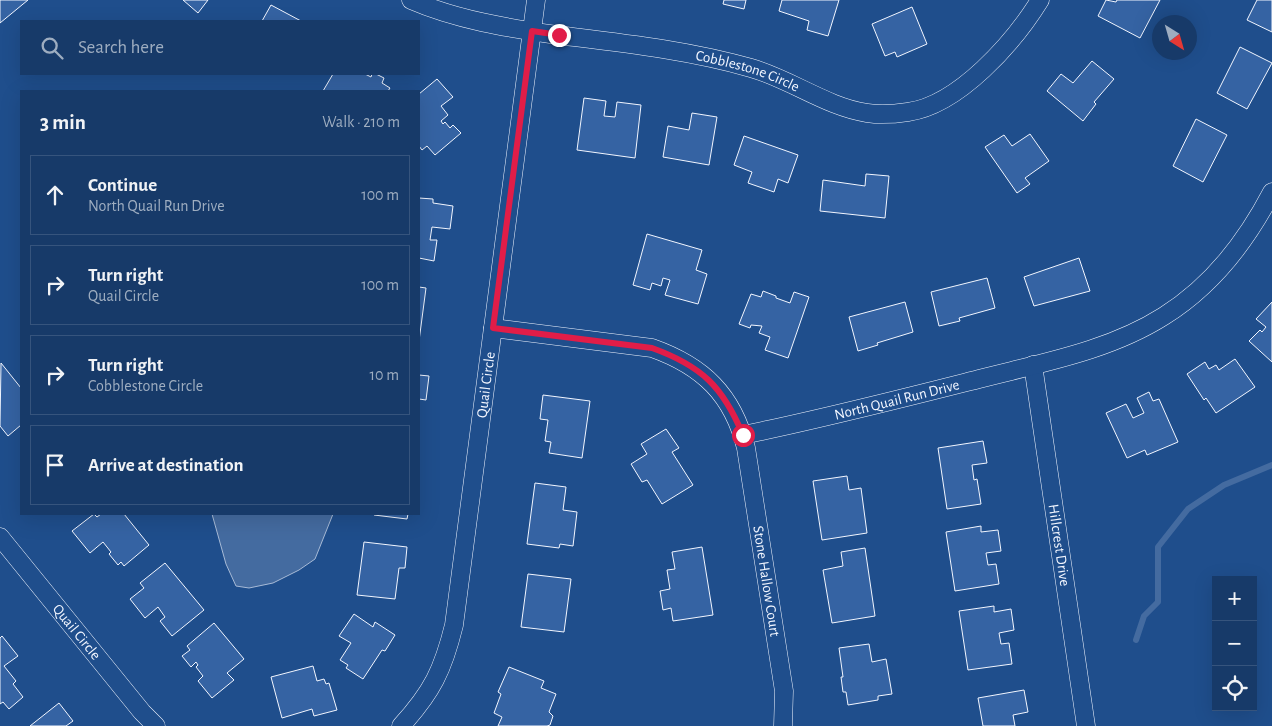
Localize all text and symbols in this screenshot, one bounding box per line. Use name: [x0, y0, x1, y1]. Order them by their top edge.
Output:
north arrow: [1152, 15, 1197, 60]
search box: [20, 20, 420, 75]
route end: [548, 24, 571, 47]
icon: search: [38, 34, 66, 62]
text: Search here: [78, 38, 164, 57]
street label: Cobblestone Circle: [694, 48, 802, 94]
text: 3 min: [40, 112, 86, 133]
text: Walk · 210 m: [322, 114, 400, 130]
text: Continue: [88, 176, 157, 195]
icon: ahead: [41, 181, 69, 209]
text: 100 m: [361, 187, 399, 203]
text: North Quail Run Drive: [88, 198, 225, 214]
text: Turn right: [88, 266, 163, 285]
icon: right: [41, 271, 69, 299]
text: 100 m: [361, 277, 399, 293]
text: Quail Circle: [88, 288, 159, 304]
street label: Quail Circle: [474, 351, 497, 419]
text: Turn right: [88, 356, 163, 375]
icon: right: [41, 361, 69, 389]
text: 10 m: [370, 367, 399, 383]
street label: North Quail Run Drive: [833, 377, 961, 422]
text: Cobblestone Circle: [88, 378, 203, 394]
route start: [732, 424, 755, 447]
icon: arrive: [41, 451, 69, 479]
text: Arrive at destination: [88, 456, 244, 475]
street label: Hillcrest Drive: [1046, 503, 1073, 587]
street label: Stone Hallow Court: [751, 525, 783, 638]
map controls: [1212, 576, 1257, 711]
button: +: [1212, 576, 1257, 621]
street label: Quail Circle: [50, 601, 104, 662]
button: −: [1212, 621, 1257, 666]
button: locate: [1212, 666, 1257, 711]

